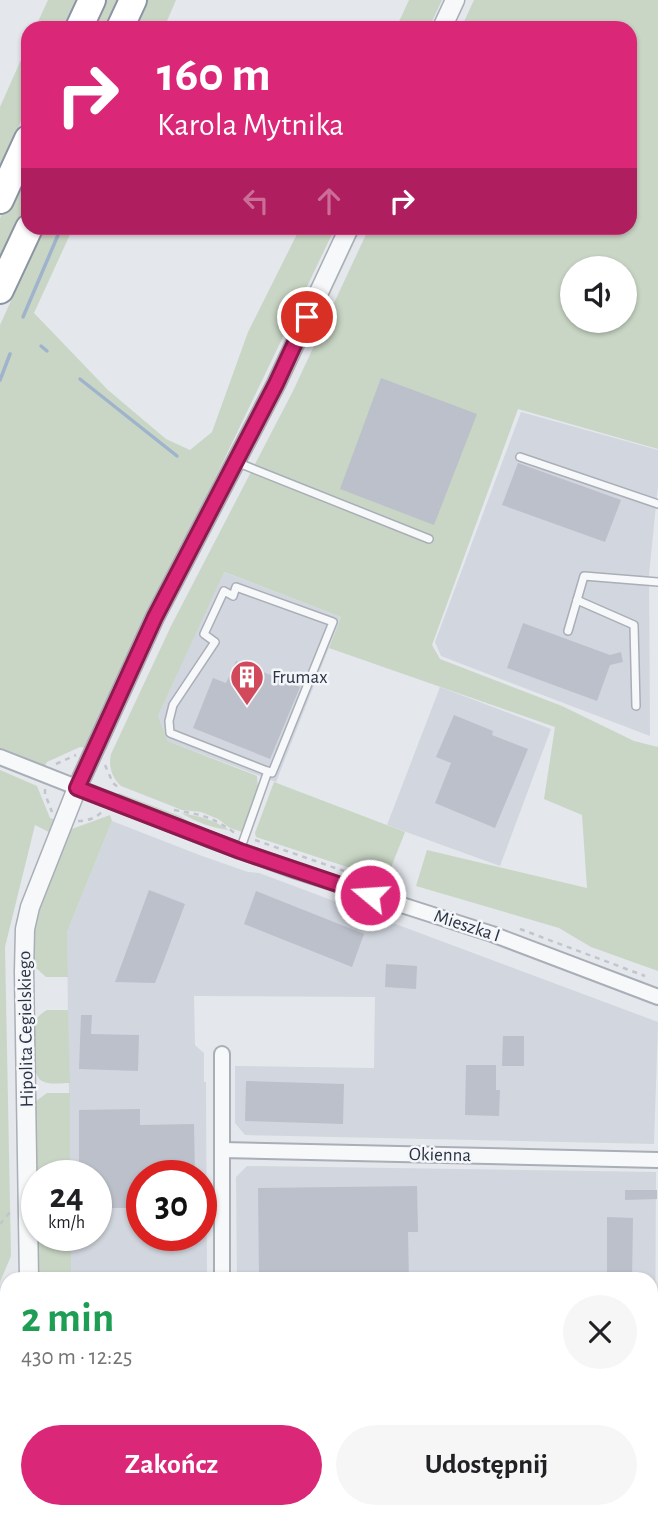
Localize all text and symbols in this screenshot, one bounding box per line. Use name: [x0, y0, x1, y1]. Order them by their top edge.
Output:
icon: right: [42, 49, 133, 140]
text: 160 m: [157, 51, 271, 100]
text: Karola Mytnika: [157, 109, 344, 141]
icon: left: [237, 182, 275, 220]
icon: ahead: [310, 182, 348, 220]
icon: right: [383, 182, 421, 220]
map controls: [560, 256, 637, 333]
button: sound: [560, 256, 637, 333]
pin: [277, 287, 337, 347]
icon: arrive: [288, 298, 326, 336]
building icon: Frumax: [228, 658, 266, 707]
place label: Frumax: [272, 668, 327, 687]
position arrow: [333, 858, 407, 932]
street label: Mieszka I: [431, 906, 503, 946]
street label: Hipolita Cegielskiego: [15, 951, 37, 1107]
street label: Okienna: [409, 1145, 472, 1165]
speed limit sign: 30: [126, 1160, 217, 1251]
text: 24: [49, 1179, 84, 1214]
text: km/h: [48, 1214, 85, 1232]
button: close: [563, 1295, 637, 1369]
text: 2 min: [21, 1297, 114, 1339]
text: 430 m · 12:25: [21, 1346, 132, 1369]
button: Zakończ: [21, 1425, 322, 1505]
button: Udostępnij: [336, 1425, 637, 1505]

